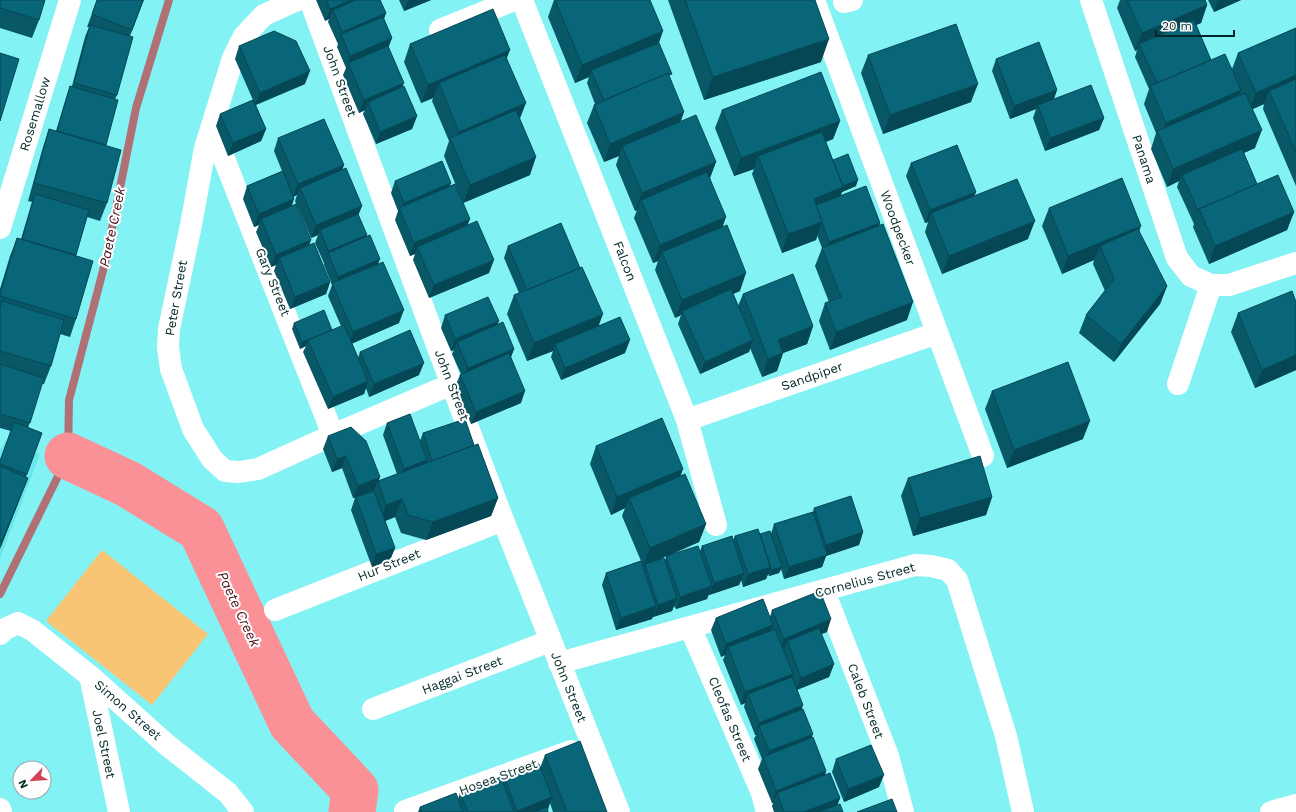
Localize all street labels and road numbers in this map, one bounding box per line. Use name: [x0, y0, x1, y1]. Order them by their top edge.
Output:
street label: John Street: [320, 43, 360, 119]
street label: Rosemallow: [17, 75, 53, 153]
street label: Panama: [1129, 133, 1159, 186]
street label: Woodpecker: [877, 188, 919, 268]
street label: Falcon: [611, 239, 639, 283]
street label: Gary Street: [253, 246, 294, 319]
street label: Peter Street: [162, 258, 190, 337]
street label: John Street: [432, 347, 473, 423]
street label: Sandpiper: [779, 358, 845, 394]
street label: Hur Street: [356, 545, 423, 584]
street label: Cornelius Street: [813, 559, 917, 601]
street label: John Street: [548, 650, 590, 725]
street label: Haggai Street: [420, 653, 505, 697]
street label: Caleb Street: [845, 661, 887, 741]
street label: Cleofas Street: [705, 674, 755, 764]
street label: Simon Street: [92, 677, 165, 743]
street label: Joel Street: [89, 708, 119, 780]
street label: Hosea Street: [457, 756, 540, 798]

